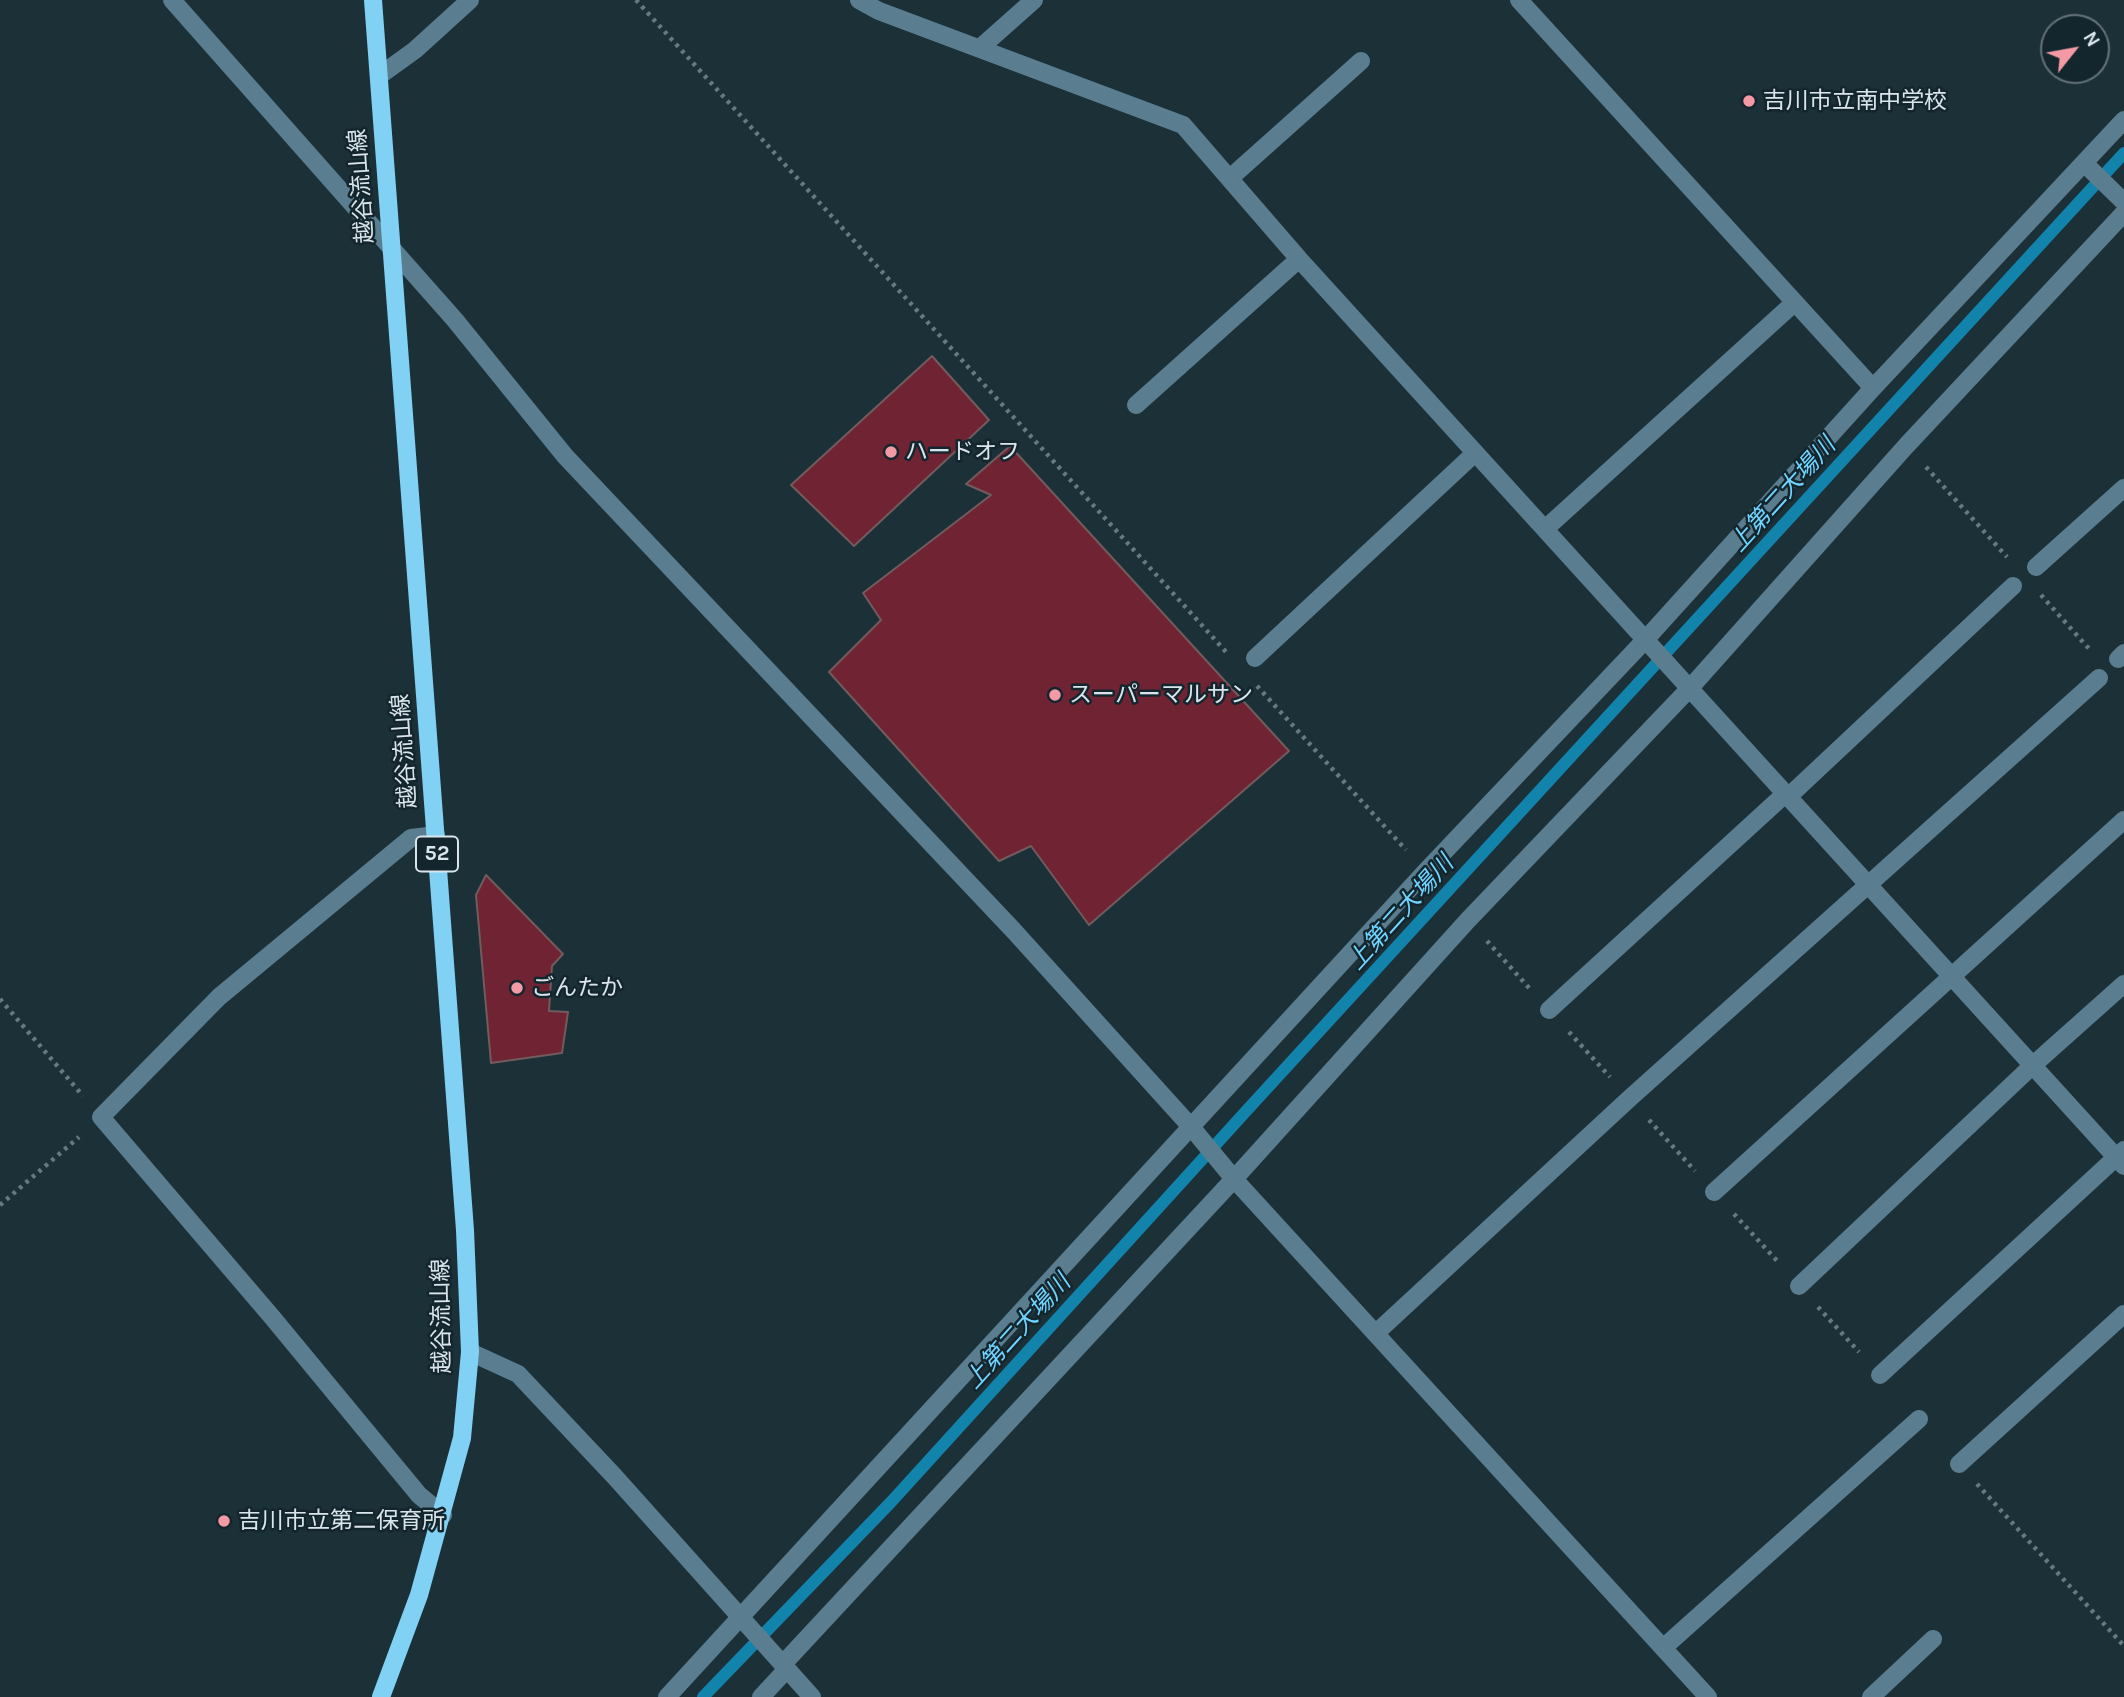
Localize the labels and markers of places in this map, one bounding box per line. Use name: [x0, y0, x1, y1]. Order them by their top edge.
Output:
place label: 吉川市立南中学校: [1763, 87, 1947, 115]
marker: 吉川市立南中学校: [1741, 93, 1757, 109]
place label: ハードオフ: [905, 438, 1020, 466]
marker: ハードオフ: [883, 444, 899, 460]
place label: スーパーマルサン: [1069, 681, 1253, 709]
marker: スーパーマルサン: [1047, 687, 1063, 703]
place label: ごんたか: [531, 974, 623, 1002]
marker: ごんたか: [509, 980, 525, 996]
place label: 吉川市立第二保育所: [238, 1507, 445, 1535]
marker: 吉川市立第二保育所: [216, 1513, 232, 1529]

